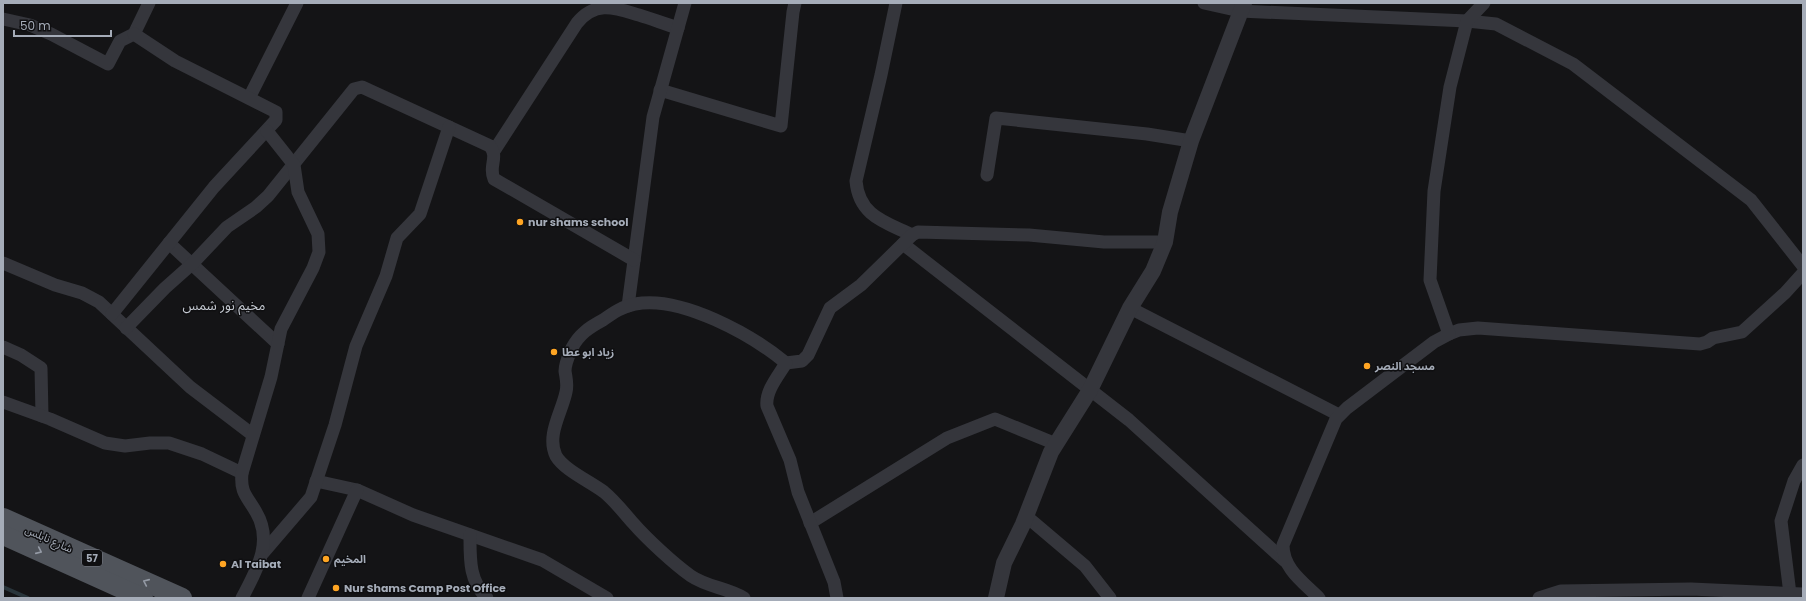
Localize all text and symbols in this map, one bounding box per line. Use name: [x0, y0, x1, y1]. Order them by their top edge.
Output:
scale bar: [14, 12, 111, 38]
text: 50 m: [20, 17, 51, 34]
place label: nur shams school: [528, 214, 628, 230]
marker: nur shams school: [515, 217, 525, 227]
district label: ِمخيم نور شمس: [183, 296, 266, 316]
place label: زياد ابو عطا: [562, 344, 614, 360]
marker: زياد ابو عطا: [549, 347, 559, 357]
place label: مسجد النصر: [1374, 358, 1435, 374]
marker: مسجد النصر: [1362, 361, 1372, 371]
street label: شارع نابلس: [23, 521, 76, 557]
one-way arrow: [34, 546, 42, 554]
road number: 57: [82, 550, 102, 566]
place label: المخيم: [334, 551, 366, 568]
marker: المخيم: [321, 554, 331, 564]
place label: Al Taibat: [231, 556, 282, 572]
marker: Al Taibat: [218, 559, 228, 569]
one-way arrow: [143, 579, 151, 587]
place label: Nur Shams Camp Post Office: [344, 580, 506, 596]
marker: Nur Shams Camp Post Office: [331, 583, 341, 593]

